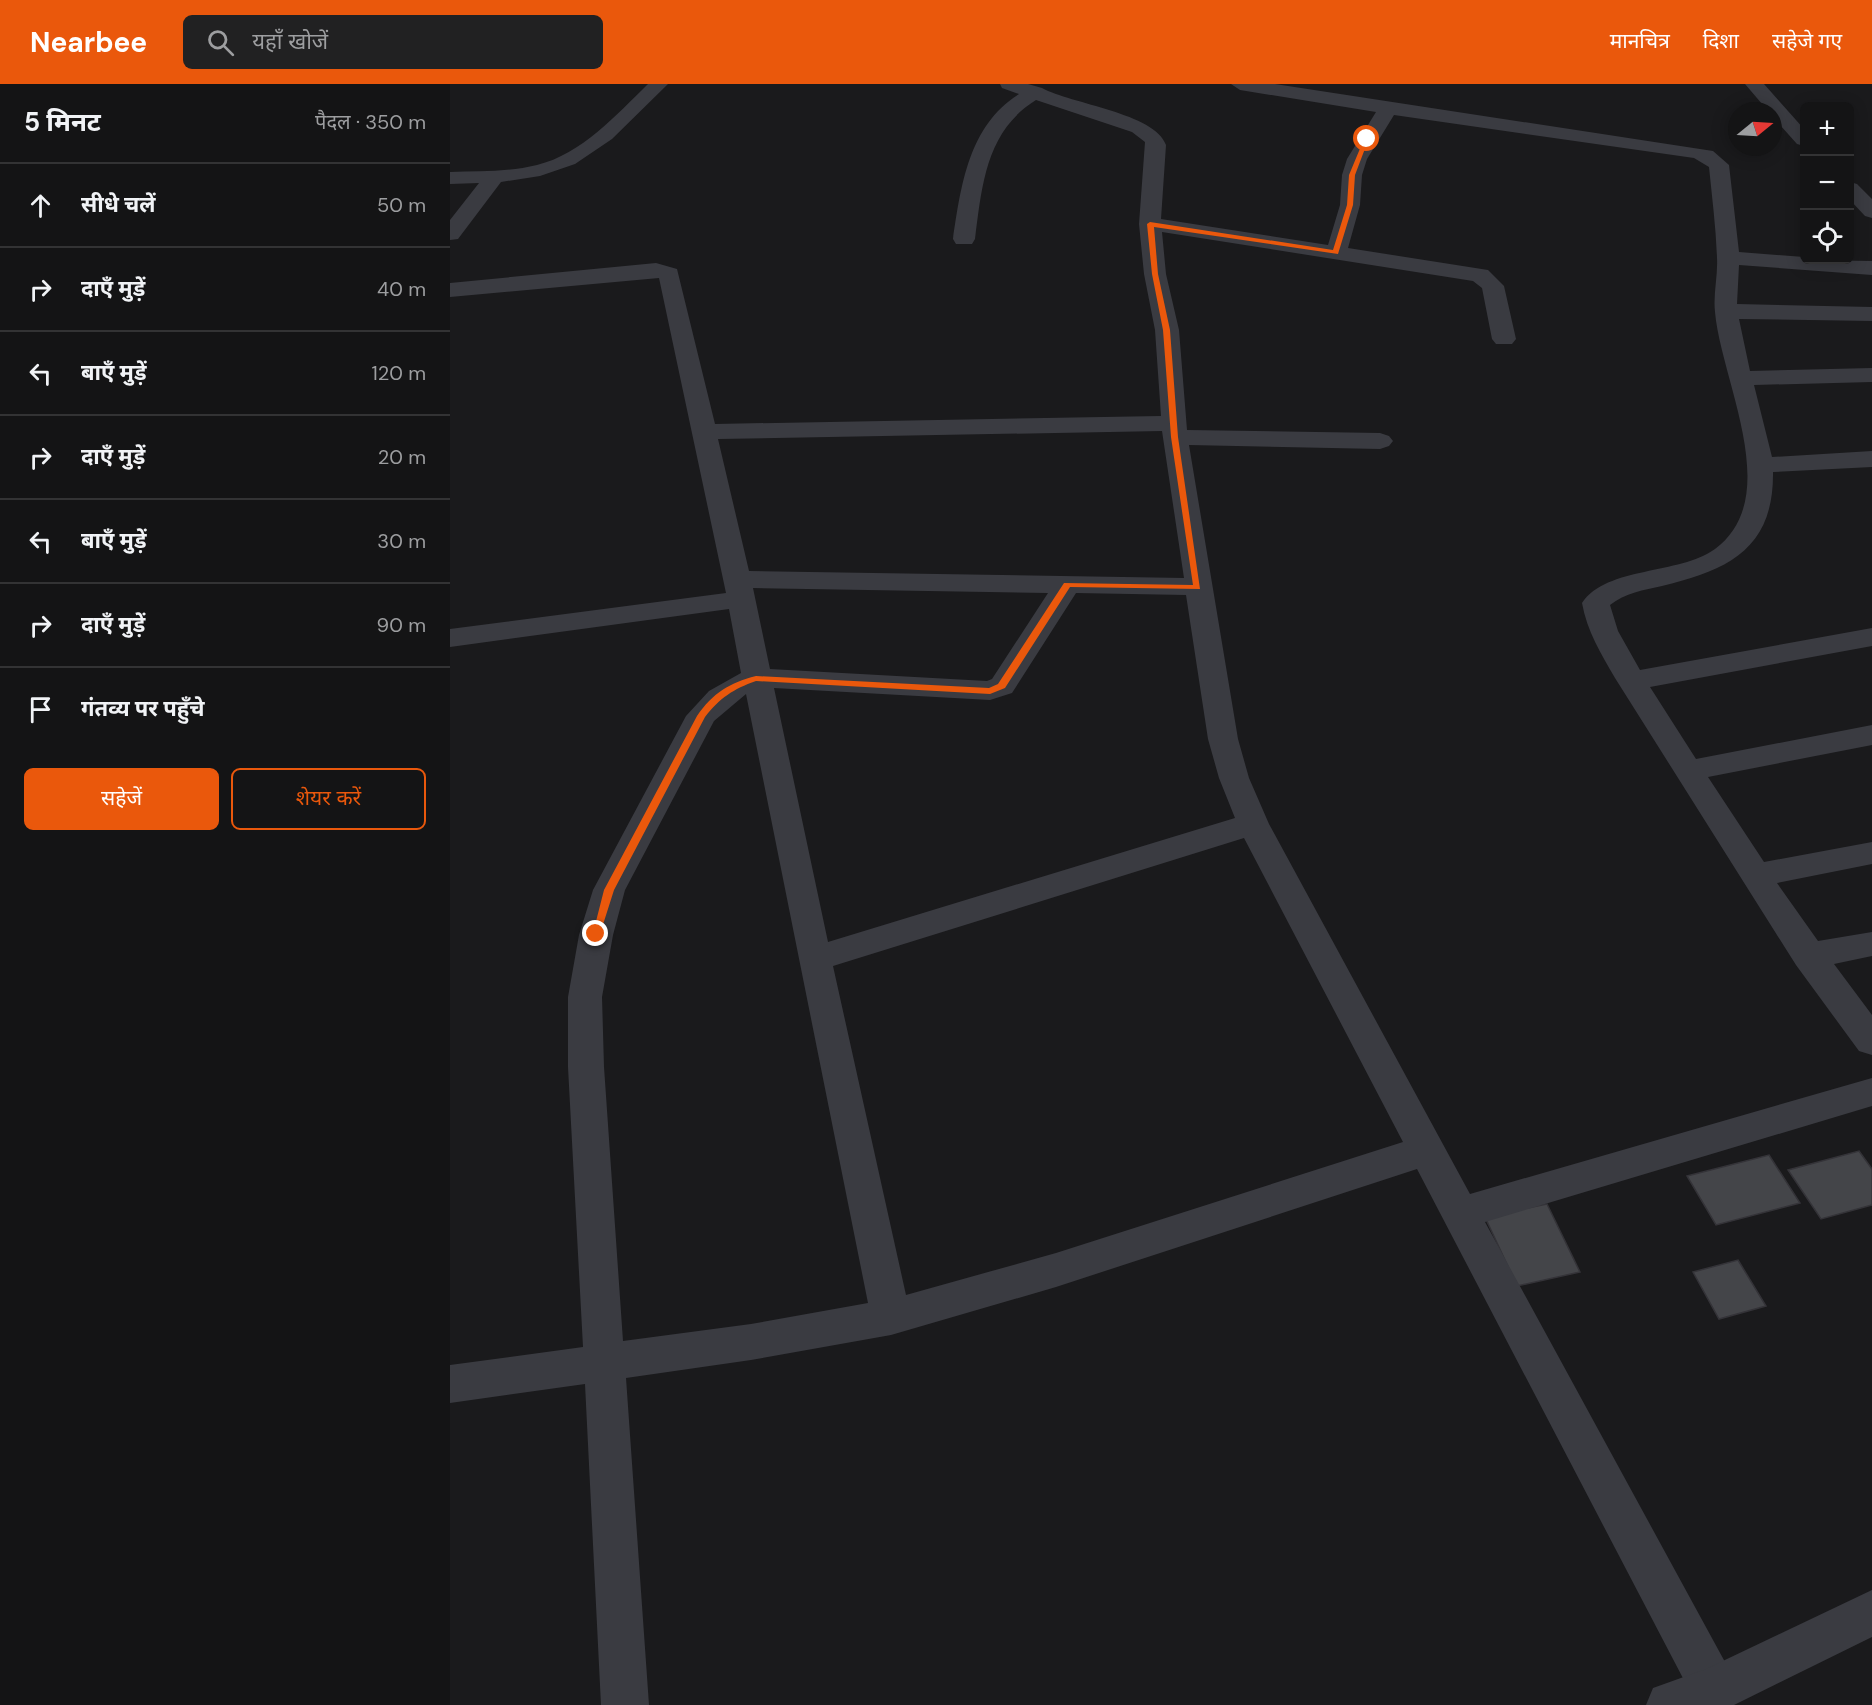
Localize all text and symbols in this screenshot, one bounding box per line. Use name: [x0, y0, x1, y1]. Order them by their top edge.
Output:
search box: [183, 15, 603, 69]
text: Nearbee: [30, 24, 147, 61]
icon: search: [204, 26, 237, 59]
text: यहाँ खोजें: [252, 27, 328, 56]
text: मानचित्र: [1610, 27, 1670, 55]
text: दिशा: [1703, 27, 1739, 55]
text: सहेजे गए: [1772, 27, 1842, 55]
north arrow: [1728, 102, 1782, 156]
map controls: [1800, 102, 1854, 264]
button: +: [1800, 102, 1854, 156]
text: 5 मिनट: [24, 105, 101, 139]
text: पैदल · 350 m: [315, 109, 426, 135]
route start: [1353, 125, 1379, 151]
button: −: [1800, 156, 1854, 210]
icon: ahead: [24, 189, 57, 222]
text: सीधे चलें: [81, 190, 156, 219]
text: 50 m: [377, 192, 426, 218]
button: locate: [1800, 210, 1854, 264]
icon: right: [24, 273, 57, 306]
text: दाएँ मुड़ें: [81, 274, 145, 303]
text: 40 m: [377, 276, 426, 302]
icon: left: [24, 357, 57, 390]
text: बाएँ मुड़ें: [81, 358, 147, 387]
text: 120 m: [372, 360, 426, 386]
icon: right: [24, 441, 57, 474]
text: दाएँ मुड़ें: [81, 442, 145, 471]
text: 20 m: [378, 444, 426, 470]
icon: left: [24, 525, 57, 558]
text: बाएँ मुड़ें: [81, 526, 147, 555]
text: 30 m: [377, 528, 426, 554]
icon: right: [24, 609, 57, 642]
text: दाएँ मुड़ें: [81, 610, 145, 639]
text: 90 m: [377, 612, 426, 638]
icon: arrive: [24, 693, 57, 726]
text: गंतव्य पर पहुँचे: [81, 694, 204, 723]
button: सहेजें: [24, 768, 219, 830]
button: शेयर करें: [231, 768, 426, 830]
route end: [582, 920, 608, 946]

